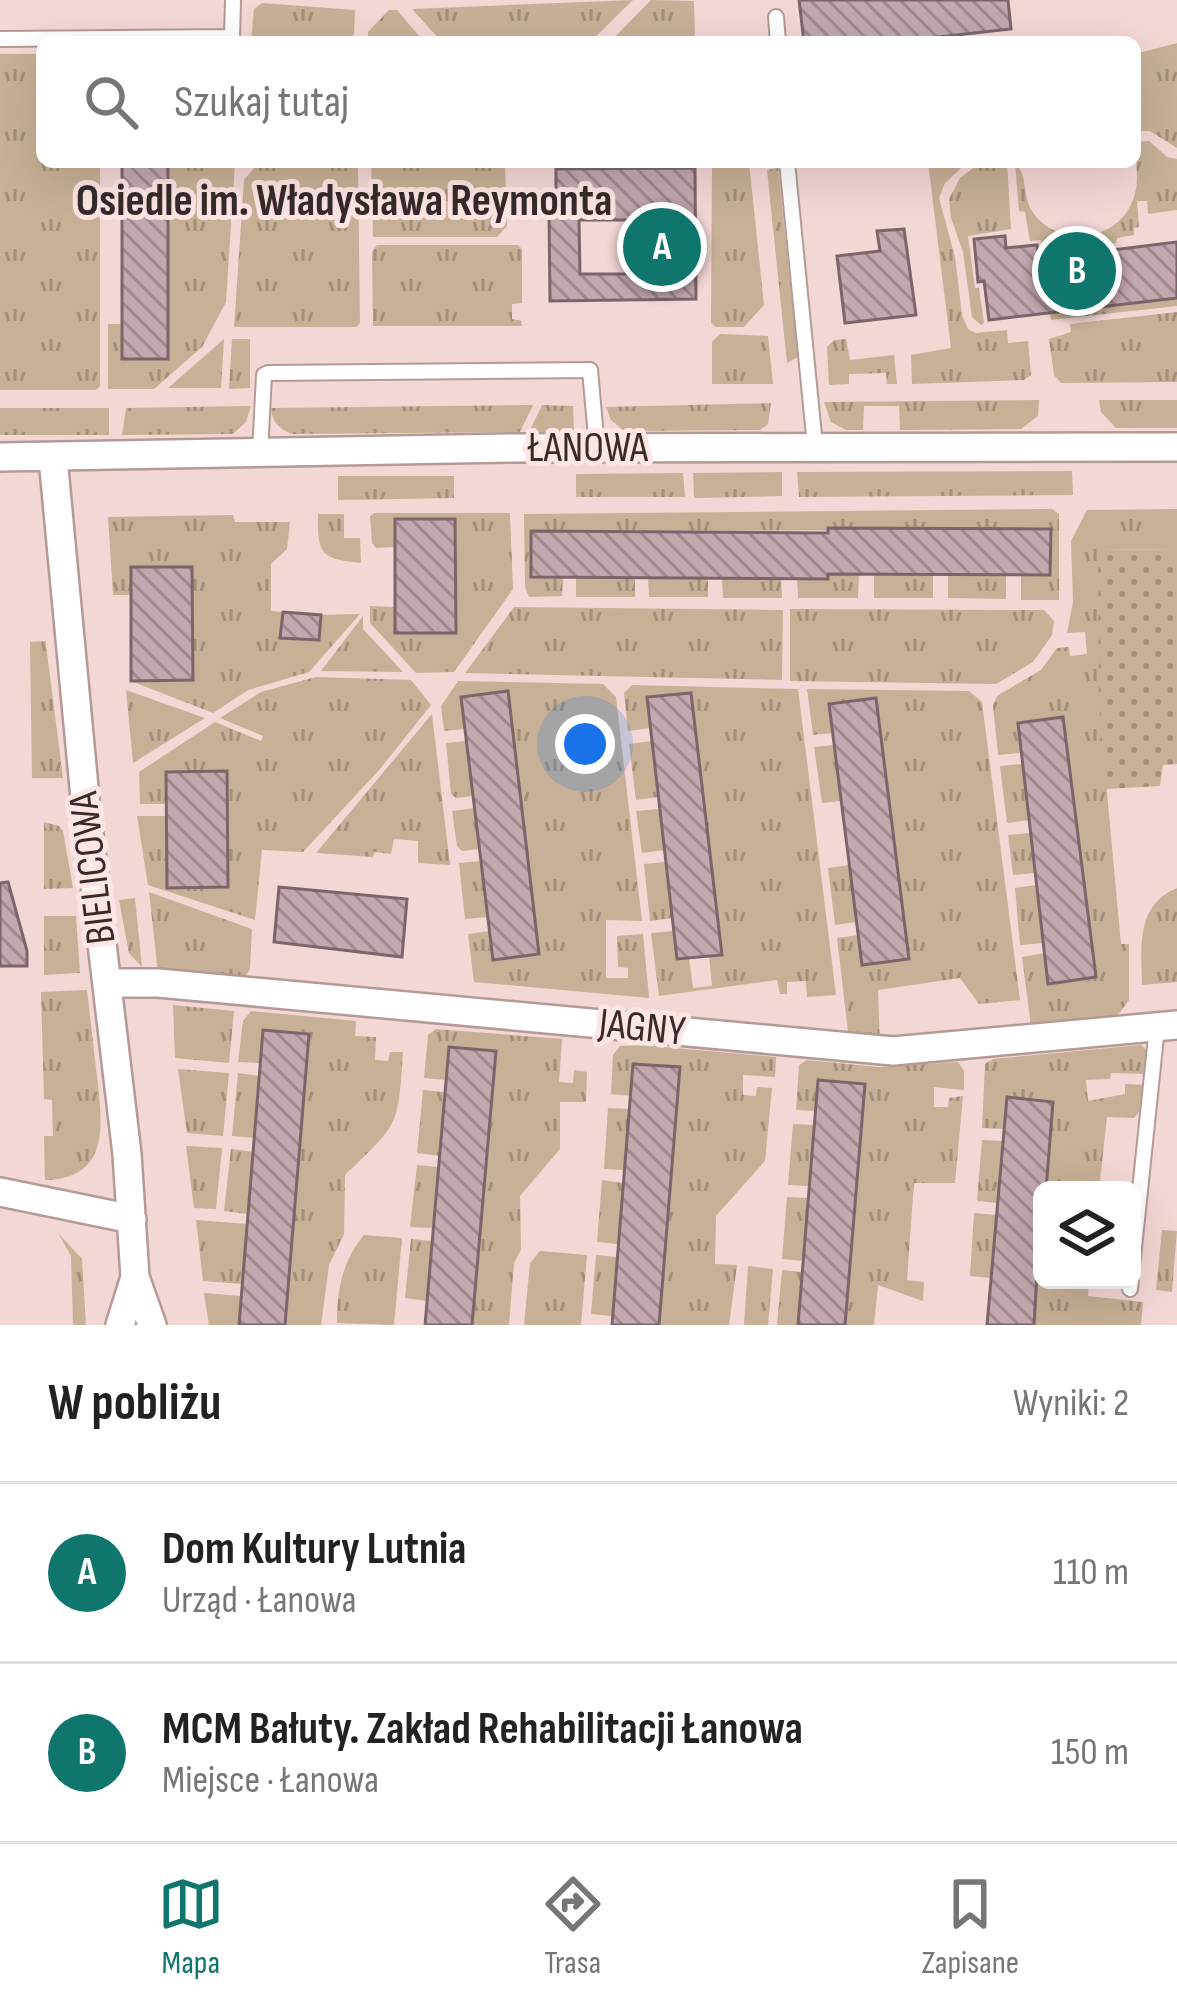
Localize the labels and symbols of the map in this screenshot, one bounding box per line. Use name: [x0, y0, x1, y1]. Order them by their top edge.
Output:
district label: Osiedle im. Władysława Reymonta: [76, 174, 612, 229]
pin: A: [623, 202, 701, 292]
pin: B: [1038, 226, 1116, 316]
street label: ŁANOWA: [527, 423, 649, 474]
your location: [555, 714, 615, 774]
street label: BIELICOWA: [58, 788, 128, 947]
street label: JAGNY: [595, 998, 688, 1058]

